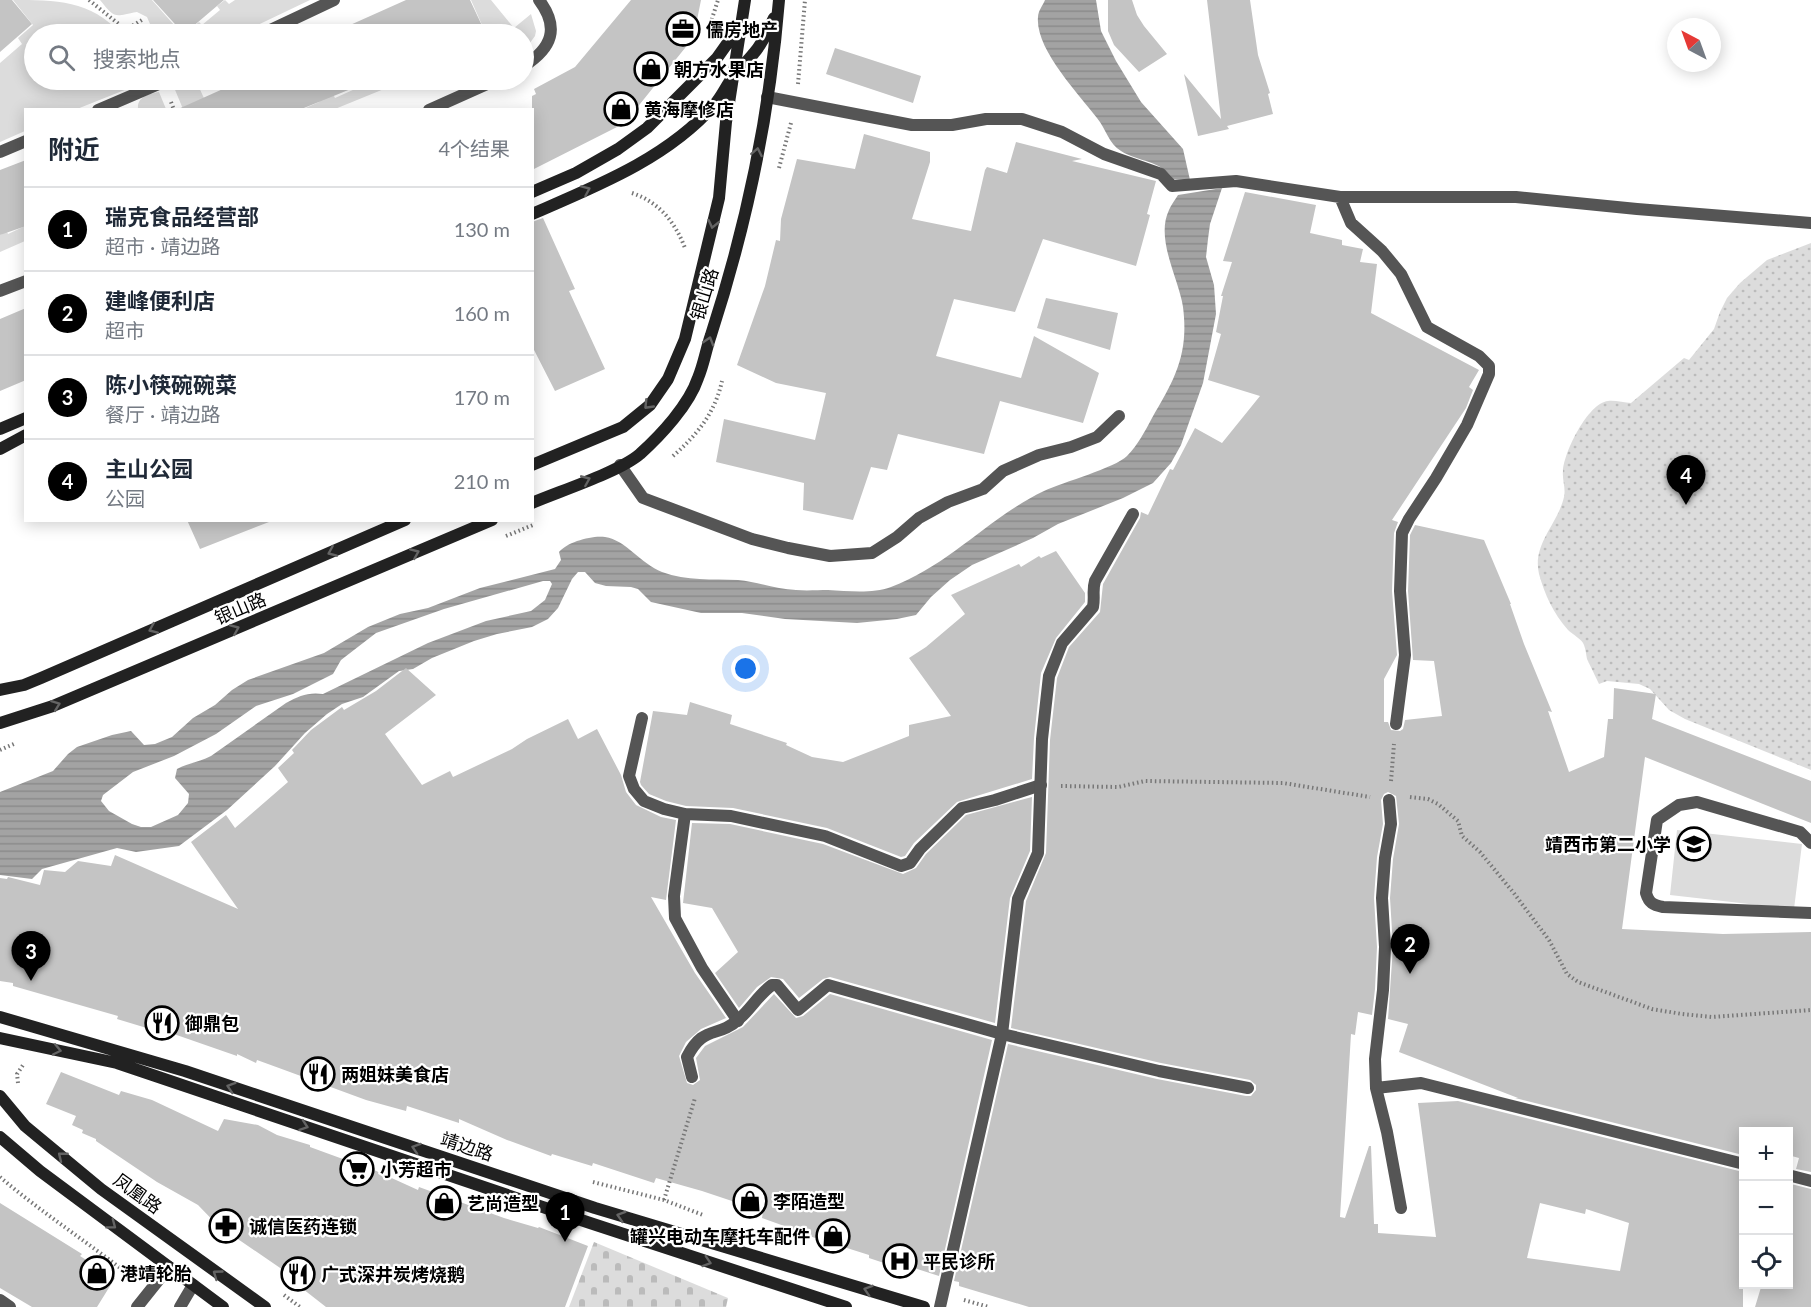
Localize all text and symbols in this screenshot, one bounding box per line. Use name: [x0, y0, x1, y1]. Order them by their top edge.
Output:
office icon: 儒房地产: [665, 11, 701, 47]
place label: 儒房地产: [706, 18, 778, 40]
north arrow: [1667, 18, 1721, 72]
search box: [24, 24, 534, 90]
icon: search: [45, 41, 78, 74]
text: 搜索地点: [93, 45, 181, 72]
shop icon: 朝方水果店: [633, 51, 669, 87]
place label: 朝方水果店: [674, 58, 764, 80]
shop icon: 黄海摩修店: [603, 91, 639, 127]
place label: 黄海摩修店: [644, 98, 734, 120]
text: 附近: [48, 133, 100, 165]
text: 4个结果: [438, 136, 510, 160]
one-way arrow: [750, 147, 763, 157]
one-way arrow: [580, 185, 591, 197]
text: 瑞克食品经营部: [105, 203, 259, 230]
text: 1: [62, 217, 73, 241]
text: 130 m: [454, 217, 510, 241]
one-way arrow: [707, 219, 720, 229]
text: 超市 · 靖边路: [105, 234, 220, 258]
street label: 银山路: [686, 265, 722, 323]
text: 建峰便利店: [105, 287, 215, 314]
text: 2: [62, 301, 73, 325]
text: 160 m: [454, 301, 510, 325]
text: 超市: [105, 318, 145, 342]
one-way arrow: [702, 336, 714, 347]
text: 陈小筷碗碗菜: [105, 371, 237, 398]
text: 3: [62, 385, 73, 409]
text: 170 m: [454, 385, 510, 409]
one-way arrow: [644, 399, 655, 409]
text: 餐厅 · 靖边路: [105, 402, 220, 426]
text: 主山公园: [105, 455, 193, 482]
pin: 4: [1666, 456, 1706, 505]
text: 4: [62, 469, 73, 493]
text: 210 m: [454, 469, 510, 493]
one-way arrow: [580, 476, 591, 488]
text: 公园: [105, 486, 145, 510]
one-way arrow: [327, 545, 338, 557]
one-way arrow: [408, 548, 419, 560]
street label: 银山路: [211, 587, 269, 629]
one-way arrow: [148, 622, 159, 634]
one-way arrow: [229, 624, 240, 636]
your location: [731, 654, 760, 683]
one-way arrow: [49, 700, 60, 712]
school or university icon: 靖西市第二小学: [1676, 826, 1712, 862]
place label: 靖西市第二小学: [1545, 833, 1671, 855]
pin: 2: [1390, 924, 1430, 974]
pin: 3: [12, 932, 51, 981]
restaurant icon: 御鼎包: [144, 1005, 180, 1041]
place label: 御鼎包: [184, 1012, 239, 1034]
one-way arrow: [52, 1043, 62, 1056]
restaurant icon: 两姐妹美食店: [300, 1056, 336, 1092]
place label: 两姐妹美食店: [341, 1063, 449, 1085]
one-way arrow: [226, 1081, 237, 1094]
one-way arrow: [298, 1118, 309, 1131]
street label: 靖边路: [438, 1127, 496, 1165]
map controls: [1739, 1127, 1793, 1289]
button: +: [1739, 1127, 1793, 1181]
one-way arrow: [411, 1143, 422, 1155]
supermarket icon: 小芳超市: [339, 1151, 375, 1187]
one-way arrow: [58, 1152, 69, 1163]
place label: 小芳超市: [380, 1158, 452, 1180]
street label: 凤凰路: [110, 1168, 166, 1218]
button: −: [1739, 1181, 1793, 1235]
shop icon: 李陌造型: [732, 1183, 768, 1219]
shop icon: 艺尚造型: [426, 1185, 462, 1221]
place label: 李陌造型: [773, 1190, 845, 1212]
place label: 艺尚造型: [467, 1192, 539, 1214]
pin: 1: [546, 1192, 584, 1242]
pharmacy icon: 诚信医药连锁: [208, 1208, 244, 1244]
one-way arrow: [616, 1211, 627, 1223]
place label: 诚信医药连锁: [249, 1215, 357, 1237]
one-way arrow: [106, 1218, 117, 1229]
shop icon: 罐兴电动车摩托车配件: [815, 1218, 851, 1254]
place label: 罐兴电动车摩托车配件: [630, 1225, 810, 1247]
button: locate: [1739, 1235, 1793, 1289]
hospital icon: 平民诊所: [882, 1243, 918, 1279]
place label: 平民诊所: [923, 1250, 995, 1272]
one-way arrow: [701, 1254, 712, 1267]
shop icon: 港靖轮胎: [79, 1255, 115, 1291]
restaurant icon: 广式深井炭烤烧鹅: [280, 1256, 316, 1292]
place label: 港靖轮胎: [120, 1262, 192, 1284]
place label: 广式深井炭烤烧鹅: [321, 1263, 465, 1285]
one-way arrow: [213, 1270, 224, 1281]
one-way arrow: [863, 1285, 874, 1297]

